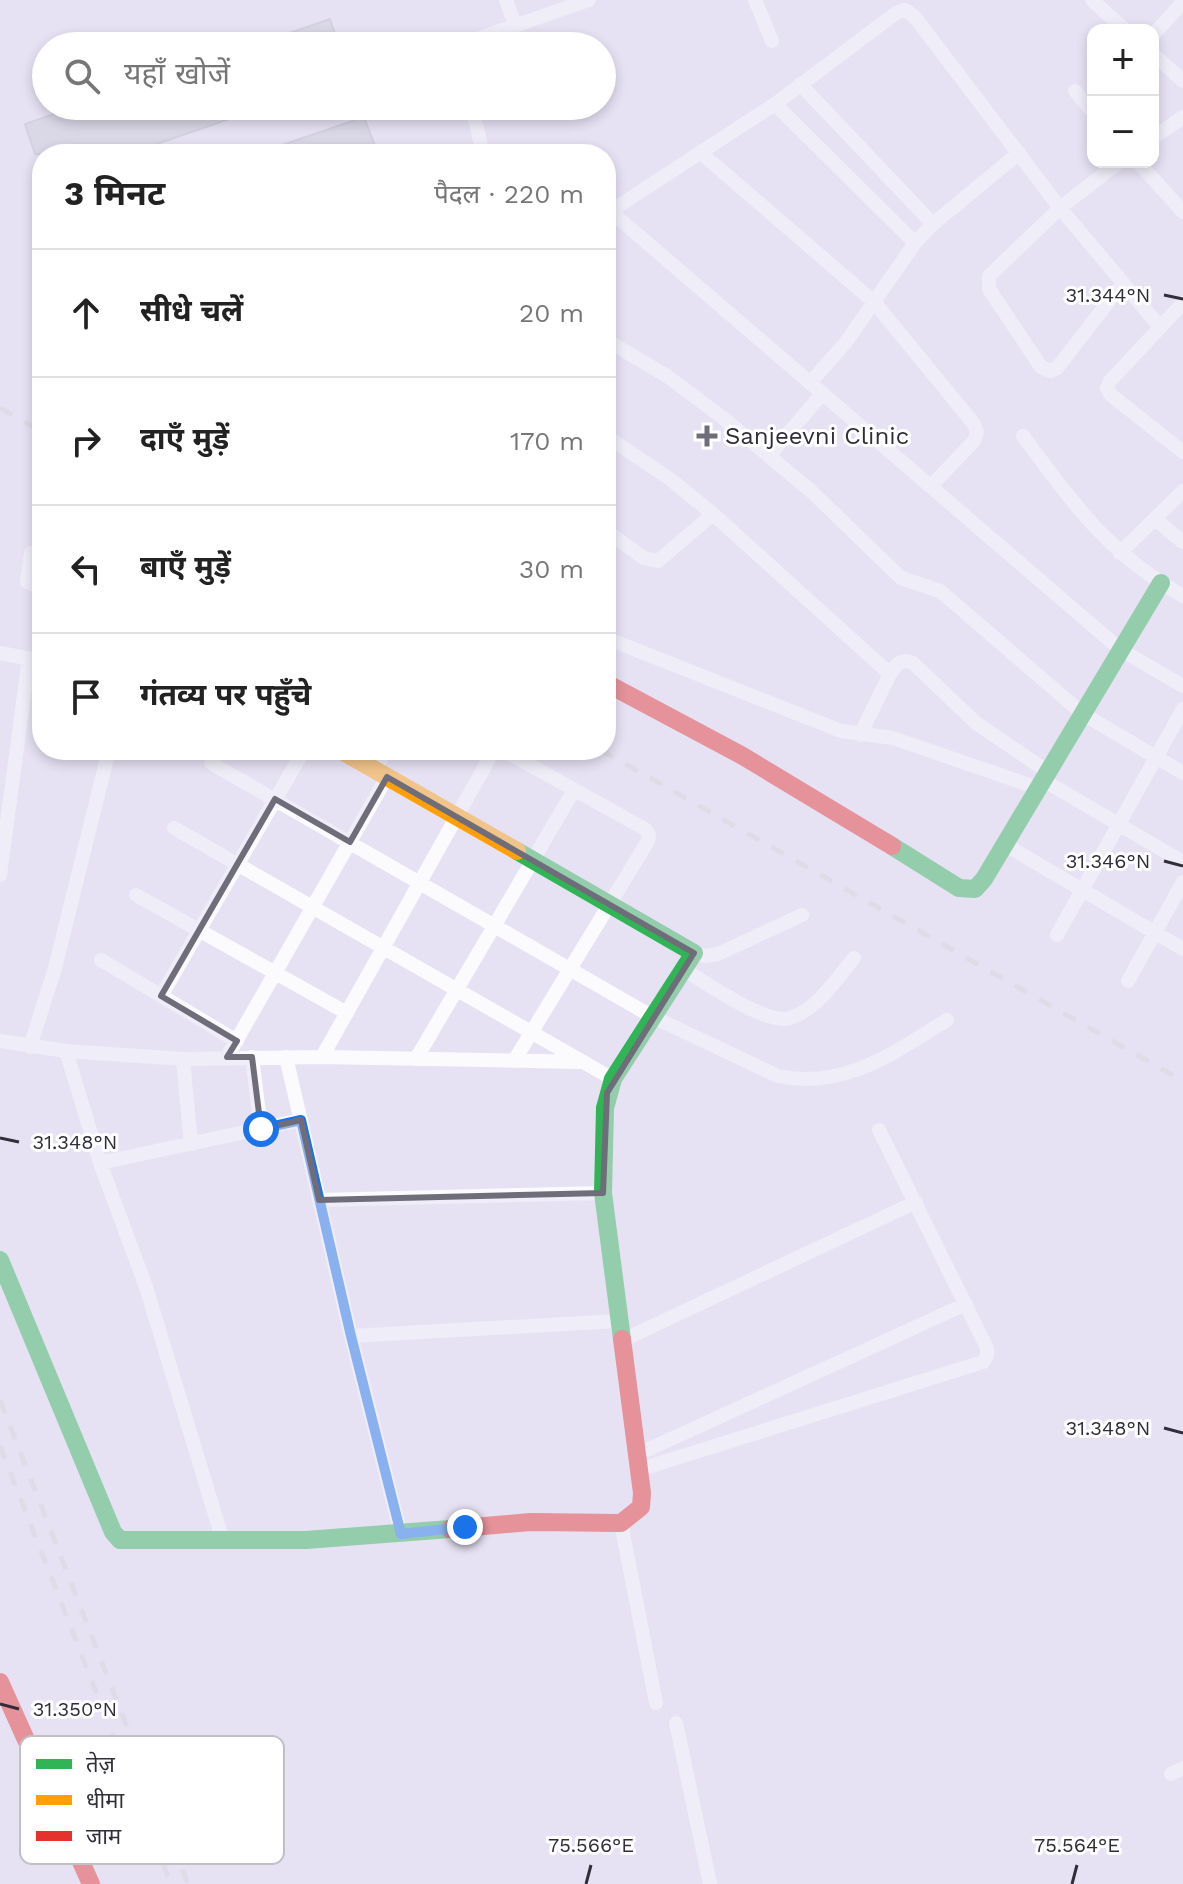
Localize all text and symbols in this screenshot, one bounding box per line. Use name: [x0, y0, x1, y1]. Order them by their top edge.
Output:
map controls: [1087, 24, 1159, 168]
button: +: [1087, 24, 1159, 96]
search box: [32, 32, 616, 120]
icon: search: [60, 54, 104, 98]
text: यहाँ खोजें: [124, 56, 230, 91]
button: −: [1087, 96, 1159, 168]
text: 3 मिनट: [64, 173, 165, 213]
text: पैदल · 220 m: [434, 179, 584, 209]
text: 31.344°N: [1066, 283, 1150, 307]
icon: ahead: [64, 291, 108, 335]
text: सीधे चलें: [140, 293, 243, 328]
text: 20 m: [519, 298, 584, 328]
icon: right: [64, 419, 108, 463]
text: दाएँ मुड़ें: [140, 421, 229, 456]
place label: Sanjeevni Clinic: [725, 422, 909, 450]
marker: Sanjeevni Clinic: [696, 425, 718, 447]
text: 170 m: [510, 426, 584, 456]
icon: left: [64, 547, 108, 591]
text: बाएँ मुड़ें: [140, 549, 231, 584]
text: 30 m: [519, 554, 584, 584]
icon: arrive: [64, 675, 108, 719]
text: गंतव्य पर पहुँचे: [140, 677, 311, 712]
text: 31.346°N: [1066, 849, 1150, 873]
route start: [243, 1111, 279, 1147]
text: 31.348°N: [33, 1130, 117, 1154]
text: 31.348°N: [1066, 1416, 1150, 1440]
route end: [447, 1509, 483, 1545]
text: 31.350°N: [33, 1697, 117, 1721]
legend: [20, 1736, 284, 1864]
text: तेज़: [86, 1751, 116, 1777]
text: धीमा: [86, 1788, 124, 1813]
text: जाम: [86, 1824, 122, 1849]
text: 75.566°E: [548, 1833, 634, 1857]
text: 75.564°E: [1034, 1833, 1120, 1857]

